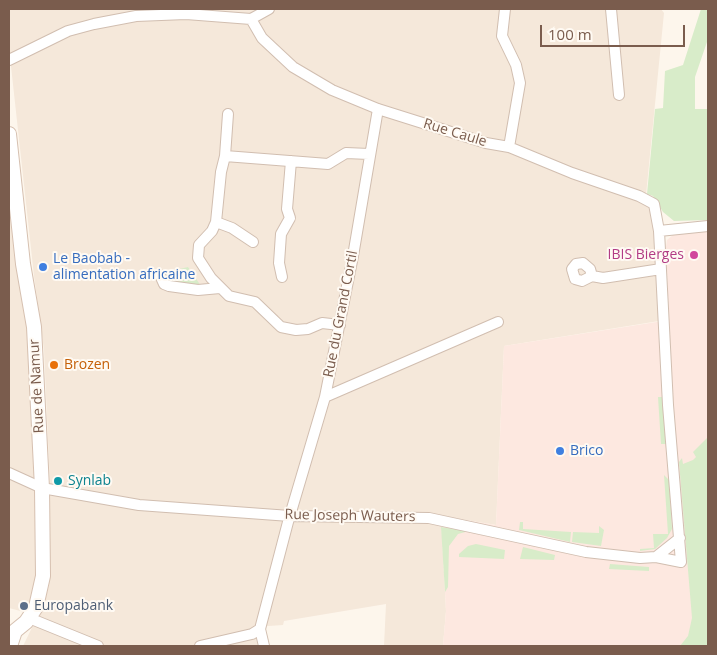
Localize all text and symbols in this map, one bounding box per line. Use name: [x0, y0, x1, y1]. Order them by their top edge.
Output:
scale bar: [542, 15, 687, 47]
text: 100 m: [548, 24, 592, 44]
street label: Rue Caule: [421, 115, 489, 151]
place label: IBIS Bierges: [608, 247, 684, 263]
street label: Rue du Grand Cortil: [320, 249, 362, 379]
marker: IBIS Bierges: [688, 249, 700, 261]
place label: Le Baobab - alimentation africaine: [53, 251, 195, 284]
marker: Le Baobab - alimentation africaine: [37, 261, 49, 273]
street label: Rue de Namur: [26, 338, 48, 434]
place label: Brozen: [64, 357, 110, 373]
marker: Brozen: [48, 359, 60, 371]
place label: Brico: [570, 443, 603, 459]
marker: Brico: [554, 445, 566, 457]
place label: Synlab: [68, 473, 111, 489]
marker: Synlab: [52, 475, 64, 487]
street label: Rue Joseph Wauters: [284, 506, 416, 526]
place label: Europabank: [34, 598, 113, 614]
marker: Europabank: [18, 600, 30, 612]

